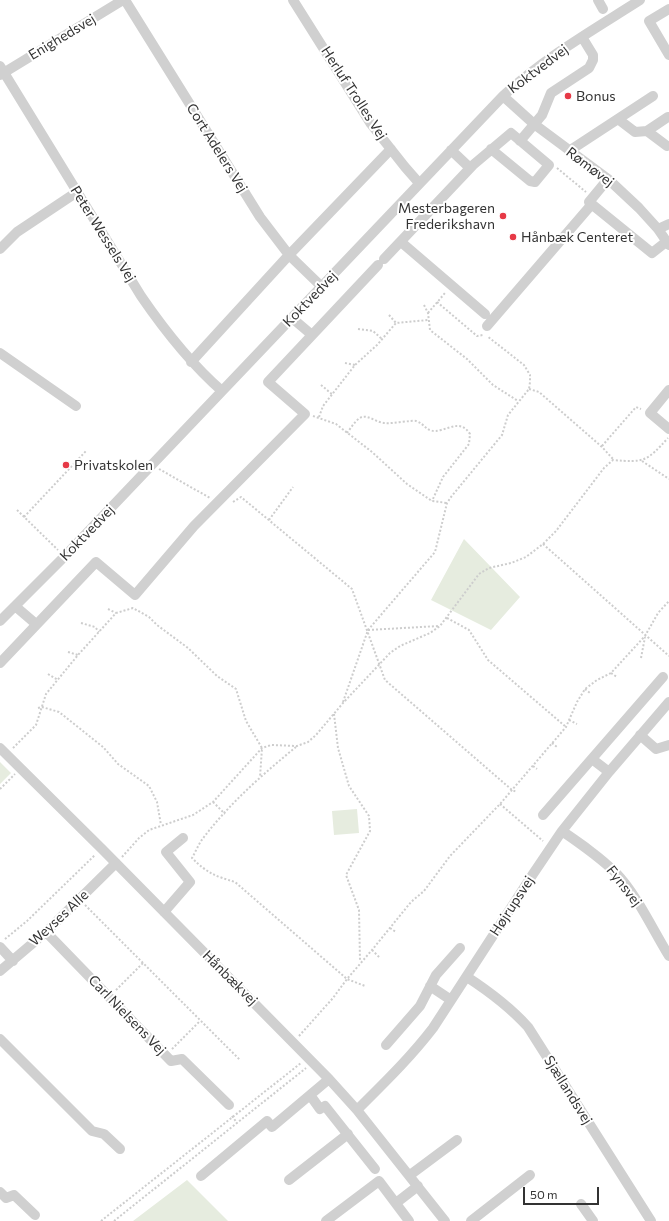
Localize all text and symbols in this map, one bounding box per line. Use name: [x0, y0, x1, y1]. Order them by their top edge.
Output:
street label: Enighedsvej: [25, 10, 99, 64]
street label: Koktvedvej: [505, 41, 571, 97]
street label: Herluf Trolles Vej: [318, 43, 390, 143]
place label: Bonus: [576, 88, 616, 104]
marker: Bonus: [563, 91, 573, 101]
street label: Cort Adelers Vej: [183, 100, 251, 196]
street label: Rømøvej: [563, 144, 617, 190]
street label: Peter Wessels Vej: [67, 183, 139, 285]
place label: Mesterbageren Frederikshavn: [398, 200, 495, 232]
marker: Mesterbageren Frederikshavn: [498, 211, 508, 221]
place label: Hånbæk Centeret: [521, 229, 633, 245]
marker: Hånbæk Centeret: [508, 232, 518, 242]
street label: Koktvedvej: [279, 268, 341, 330]
place label: Privatskolen: [74, 457, 153, 473]
marker: Privatskolen: [61, 460, 71, 470]
street label: Koktvedvej: [56, 502, 118, 564]
street label: Fynsvej: [603, 862, 645, 910]
street label: Højrupsvej: [486, 873, 538, 939]
street label: Weyses Alle: [26, 886, 92, 950]
street label: Hånbækvej: [199, 947, 261, 1009]
street label: Carl Nielsens Vej: [85, 972, 169, 1058]
street label: Sjællandsvej: [540, 1053, 596, 1127]
scale bar: [525, 1179, 601, 1205]
text: 50 m: [530, 1187, 558, 1201]

